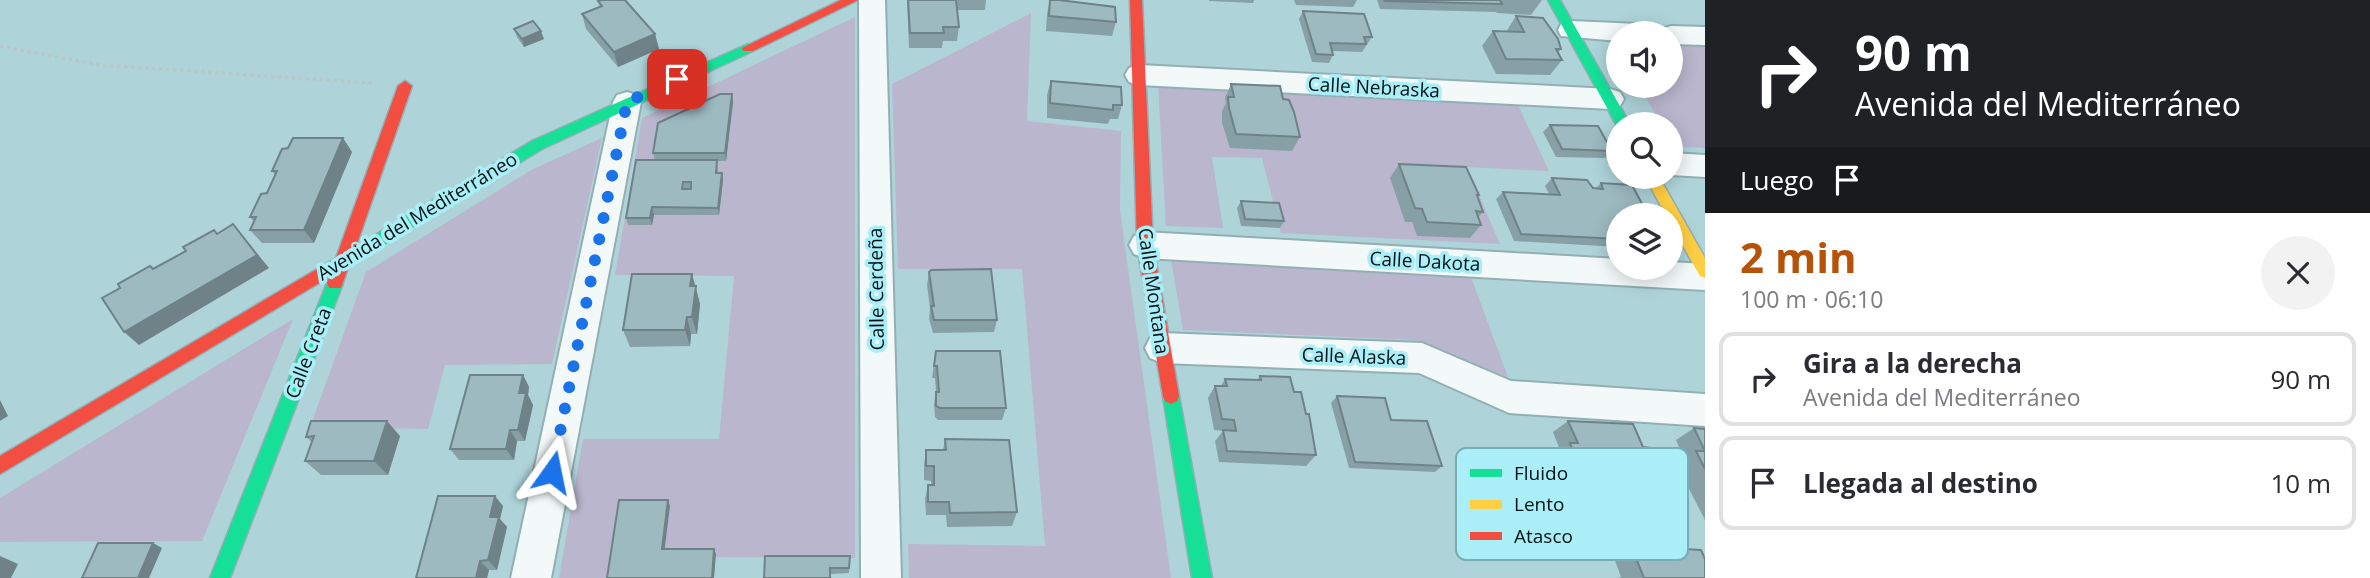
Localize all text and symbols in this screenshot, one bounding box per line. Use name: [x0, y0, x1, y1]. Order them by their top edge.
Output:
text: 90 m: [1855, 19, 1972, 85]
map controls: [1606, 21, 1683, 280]
button: sound: [1606, 21, 1683, 98]
icon: right: [1740, 28, 1831, 119]
pin: [647, 49, 707, 109]
icon: arrive: [658, 60, 696, 98]
street label: Calle Nebraska: [1307, 71, 1441, 103]
text: Avenida del Mediterráneo: [1855, 82, 2241, 125]
button: search: [1606, 112, 1683, 189]
street label: Avenida del Mediterráneo: [312, 146, 522, 286]
icon: arrive: [1828, 161, 1866, 199]
text: Luego: [1740, 162, 1814, 198]
button: layers: [1606, 203, 1683, 280]
street label: Calle Montana: [1132, 226, 1176, 356]
street label: Calle Cerdeña: [862, 227, 890, 351]
text: 2 min: [1740, 228, 1857, 285]
button: close: [2261, 236, 2335, 310]
street label: Calle Dakota: [1369, 245, 1481, 277]
text: 100 m · 06:10: [1740, 283, 1883, 315]
street label: Calle Creta: [279, 304, 337, 402]
street label: Calle Alaska: [1301, 341, 1407, 371]
text: Gira a la derecha: [1803, 345, 2022, 381]
icon: right: [1744, 360, 1782, 398]
text: 90 m: [2270, 361, 2331, 397]
text: Avenida del Mediterráneo: [1803, 381, 2080, 413]
position arrow: [515, 435, 589, 509]
legend: [1456, 448, 1688, 560]
text: Fluido: [1514, 460, 1568, 486]
icon: arrive: [1744, 464, 1782, 502]
text: Llegada al destino: [1803, 465, 2038, 501]
text: 10 m: [2270, 465, 2331, 501]
text: Lento: [1514, 491, 1564, 517]
text: Atasco: [1514, 523, 1573, 549]

